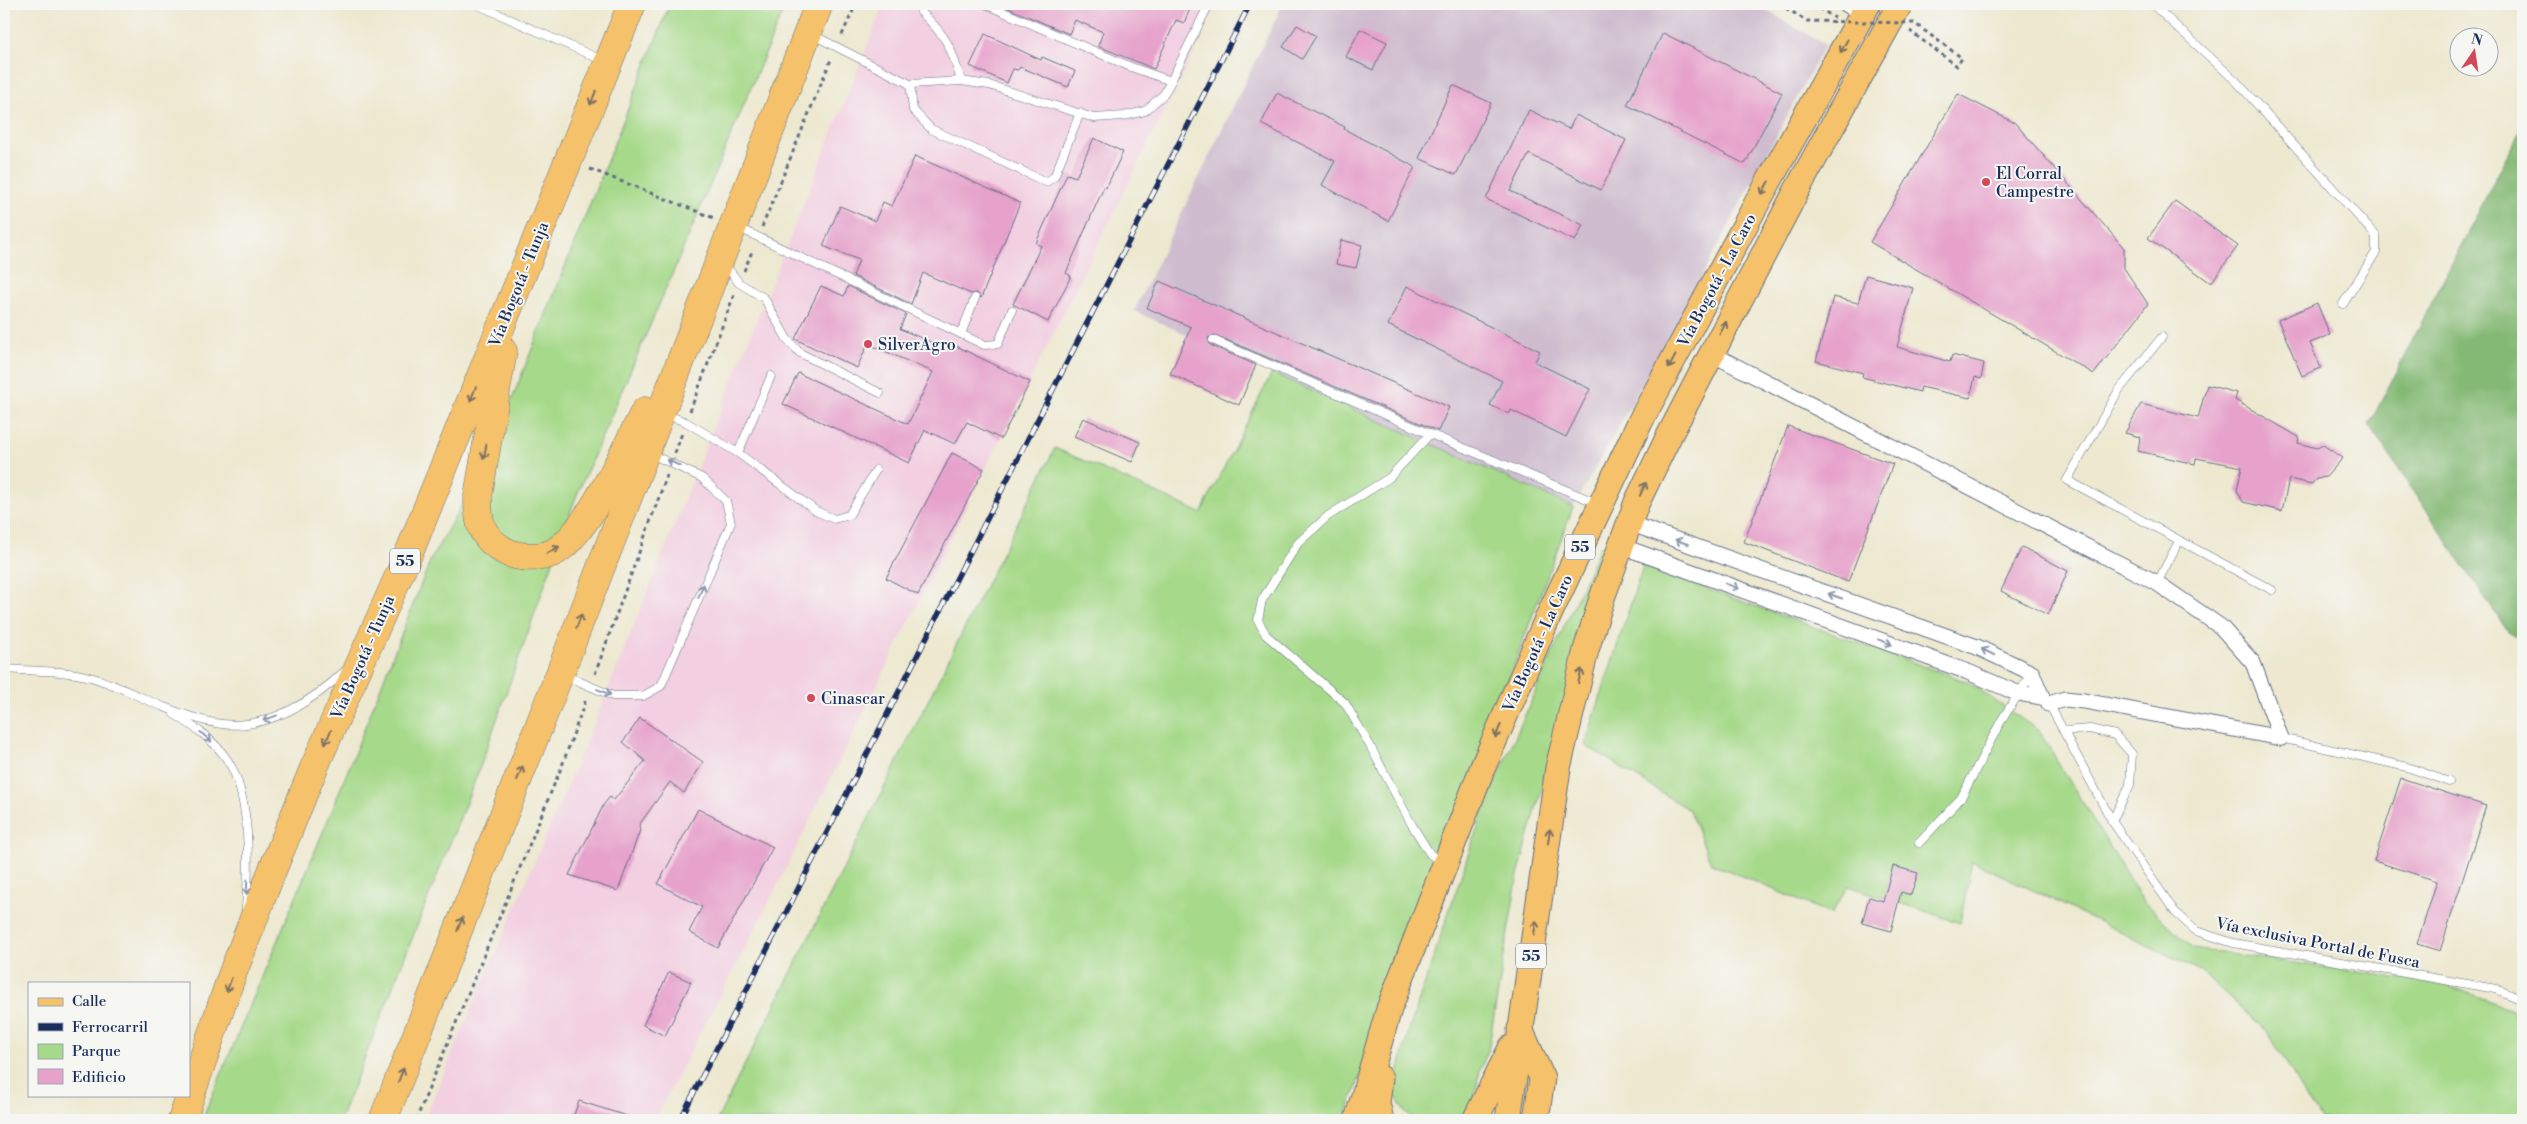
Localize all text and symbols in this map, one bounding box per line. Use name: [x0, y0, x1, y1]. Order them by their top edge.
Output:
north arrow: [2450, 28, 2500, 78]
text: N: [2469, 30, 2484, 50]
one-way arrow: [1839, 39, 1849, 54]
one-way arrow: [588, 90, 597, 105]
place label: El Corral Campestre: [1996, 164, 2074, 202]
marker: El Corral Campestre: [1980, 176, 1992, 188]
one-way arrow: [1760, 181, 1770, 196]
street label: Vía Bogotá - La Caro: [1673, 210, 1761, 352]
street label: Vía Bogotá - Tunja: [484, 218, 554, 351]
one-way arrow: [1719, 322, 1729, 336]
place label: SilverAgro: [878, 335, 956, 355]
marker: SilverAgro: [862, 338, 874, 350]
one-way arrow: [1667, 354, 1676, 369]
one-way arrow: [468, 386, 477, 401]
one-way arrow: [480, 443, 490, 459]
one-way arrow: [666, 458, 681, 468]
one-way arrow: [1638, 482, 1648, 497]
road number: 55: [1565, 534, 1595, 560]
one-way arrow: [1675, 537, 1690, 546]
one-way arrow: [546, 545, 561, 555]
road number: 55: [390, 548, 420, 574]
street label: Vía Bogotá - La Caro: [1498, 572, 1577, 716]
one-way arrow: [1724, 582, 1740, 591]
one-way arrow: [697, 584, 707, 599]
one-way arrow: [1828, 591, 1843, 600]
street label: Vía Bogotá - Tunja: [326, 592, 400, 723]
one-way arrow: [576, 614, 585, 629]
one-way arrow: [1877, 638, 1892, 647]
one-way arrow: [1981, 646, 1996, 656]
one-way arrow: [1576, 669, 1585, 685]
one-way arrow: [596, 688, 611, 698]
place label: Cinascar: [821, 689, 885, 709]
marker: Cinascar: [805, 692, 817, 704]
one-way arrow: [263, 714, 278, 723]
one-way arrow: [1493, 723, 1503, 738]
one-way arrow: [322, 729, 332, 744]
one-way arrow: [199, 731, 212, 742]
one-way arrow: [516, 766, 525, 781]
one-way arrow: [1544, 828, 1554, 844]
one-way arrow: [242, 878, 252, 895]
street label: Vía exclusiva Portal de Fusca: [2213, 913, 2423, 973]
one-way arrow: [456, 917, 466, 932]
one-way arrow: [1531, 921, 1541, 937]
road number: 55: [1516, 944, 1546, 968]
one-way arrow: [224, 977, 233, 993]
legend: [28, 982, 190, 1096]
text: Calle: [72, 992, 106, 1011]
text: Ferrocarril: [72, 1018, 149, 1037]
text: Parque: [72, 1042, 121, 1061]
text: Edificio: [72, 1068, 126, 1087]
one-way arrow: [396, 1068, 406, 1083]

